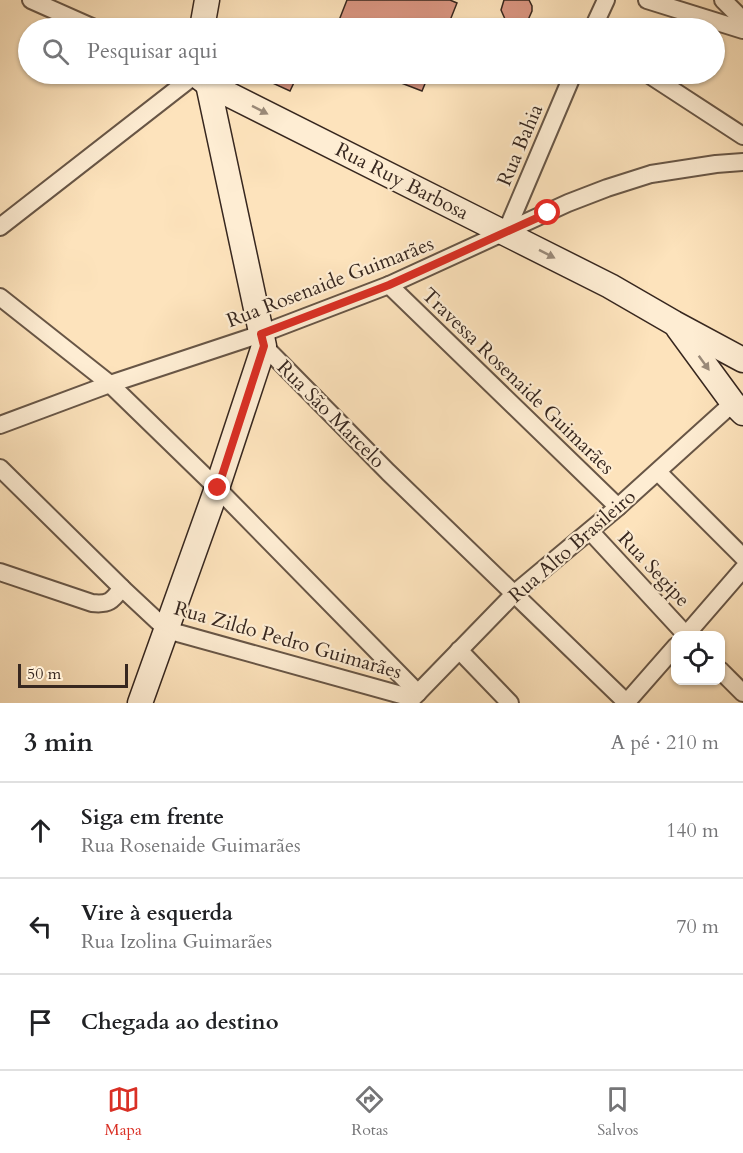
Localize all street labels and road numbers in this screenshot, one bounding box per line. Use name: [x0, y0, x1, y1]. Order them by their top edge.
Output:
street label: Rua Bahia: [491, 100, 549, 190]
street label: Rua Ruy Barbosa: [331, 136, 473, 226]
street label: Rua Rosenaide Guimarães: [223, 230, 437, 334]
street label: Travessa Rosenaide Guimarães: [416, 282, 620, 480]
street label: Rua São Marcelo: [271, 354, 391, 474]
street label: Rua Alto Brasileiro: [503, 483, 642, 609]
street label: Rua Segipe: [612, 525, 696, 613]
street label: Rua Zildo Pedro Guimarães: [171, 595, 405, 685]

